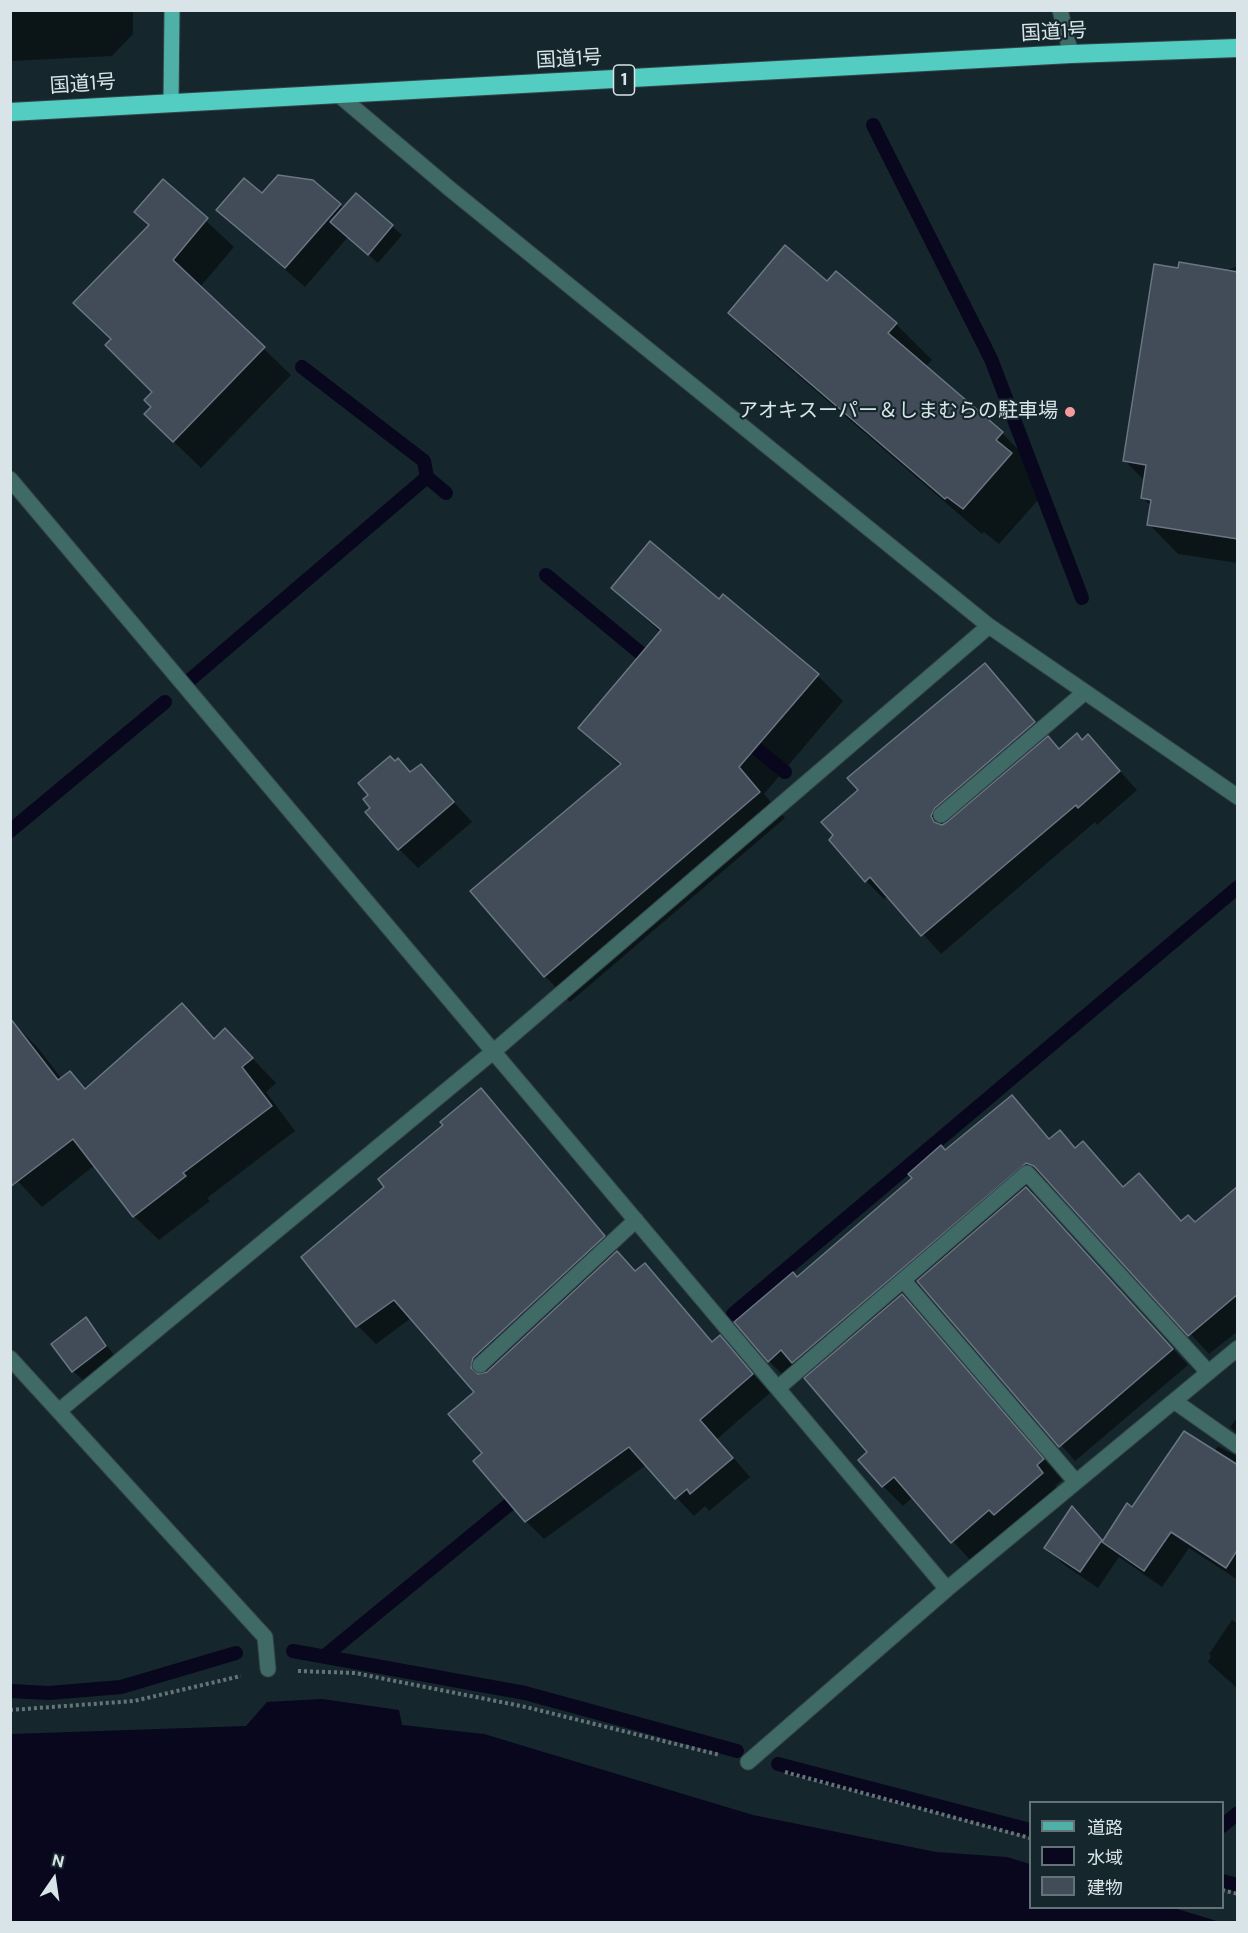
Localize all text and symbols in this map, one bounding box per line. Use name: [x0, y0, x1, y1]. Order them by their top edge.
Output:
street label: 国道1号: [1020, 19, 1088, 47]
street label: 国道1号: [535, 46, 603, 74]
road number: 1: [614, 65, 634, 95]
street label: 国道1号: [49, 71, 117, 99]
place label: アオキスーパー＆しまむらの駐車場: [738, 400, 1058, 424]
marker: アオキスーパー＆しまむらの駐車場: [1063, 405, 1077, 419]
legend: [1029, 1801, 1224, 1909]
text: 道路: [1087, 1816, 1123, 1840]
text: 水域: [1087, 1846, 1123, 1870]
north arrow: [24, 1849, 84, 1909]
text: N: [50, 1849, 66, 1873]
text: 建物: [1087, 1876, 1123, 1900]

